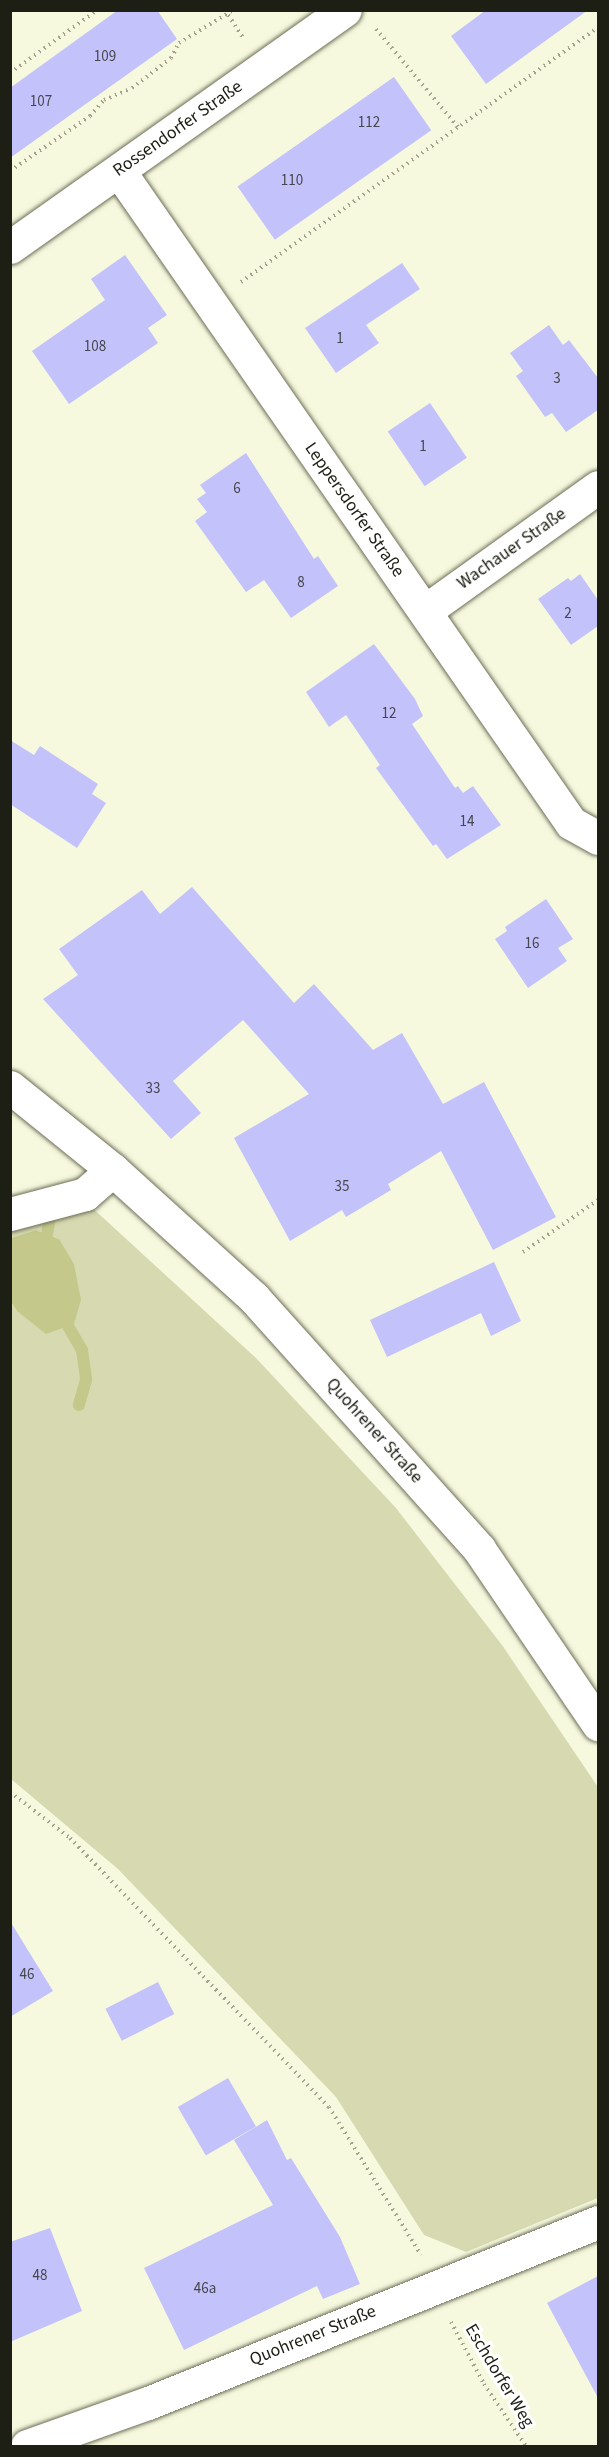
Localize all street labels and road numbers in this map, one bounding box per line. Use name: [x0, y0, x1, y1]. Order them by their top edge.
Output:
street label: Rossendorfer Straße: [109, 76, 247, 182]
street label: Leppersdorfer Straße: [299, 439, 409, 581]
street label: Wachauer Straße: [453, 503, 571, 595]
street label: Quohrener Straße: [321, 1374, 427, 1488]
street label: Quohrener Straße: [247, 2301, 379, 2371]
street label: Eschdorfer Weg: [460, 2320, 538, 2432]

